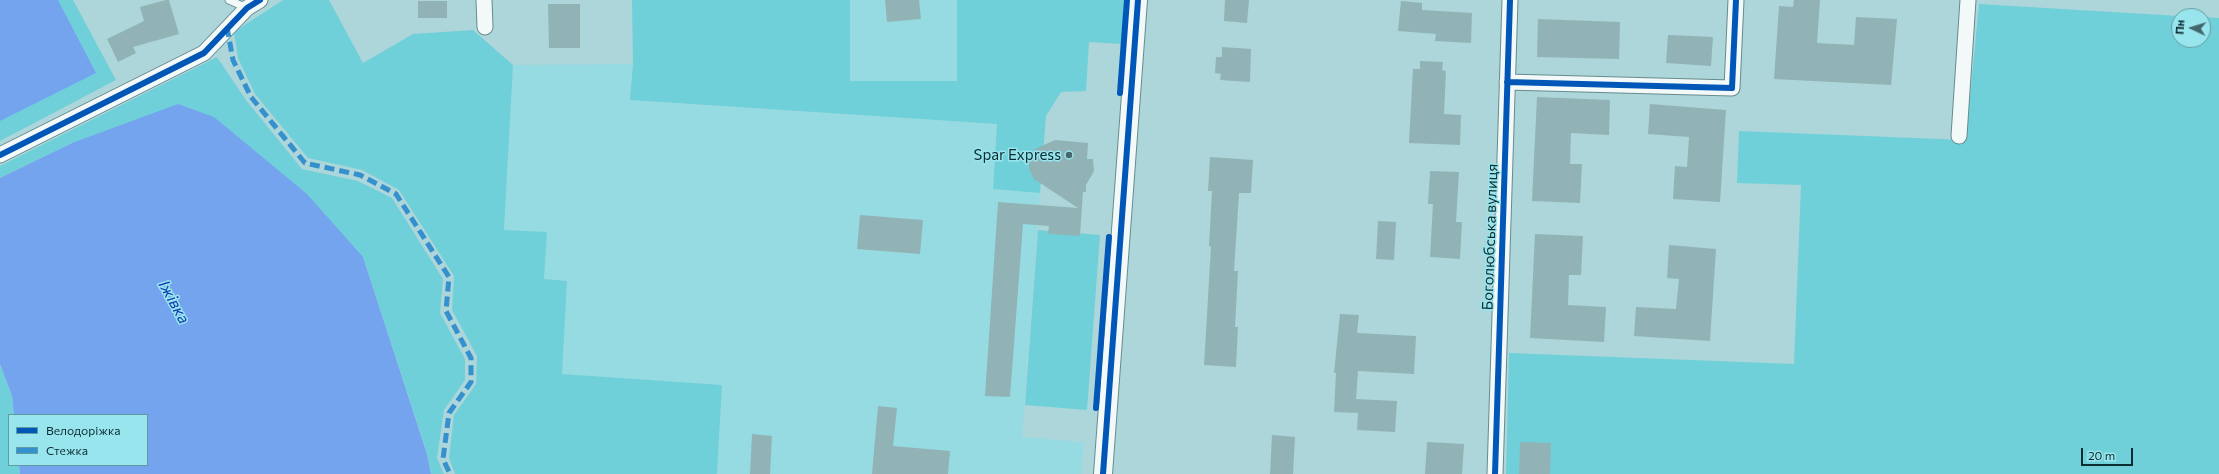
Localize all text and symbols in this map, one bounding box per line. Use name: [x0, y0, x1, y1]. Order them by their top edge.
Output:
north arrow: [2171, 8, 2211, 48]
text: Пн: [2173, 19, 2187, 35]
place label: Spar Express: [974, 146, 1061, 164]
marker: Spar Express: [1064, 150, 1074, 160]
street label: Боголюбська вулиця: [1478, 163, 1502, 311]
water label: Іжівка: [154, 277, 194, 327]
legend: [8, 414, 148, 466]
text: Велодоріжка: [46, 423, 121, 437]
scale bar: [2083, 440, 2135, 466]
text: Стежка: [46, 443, 88, 457]
text: 20 m: [2088, 448, 2115, 462]

